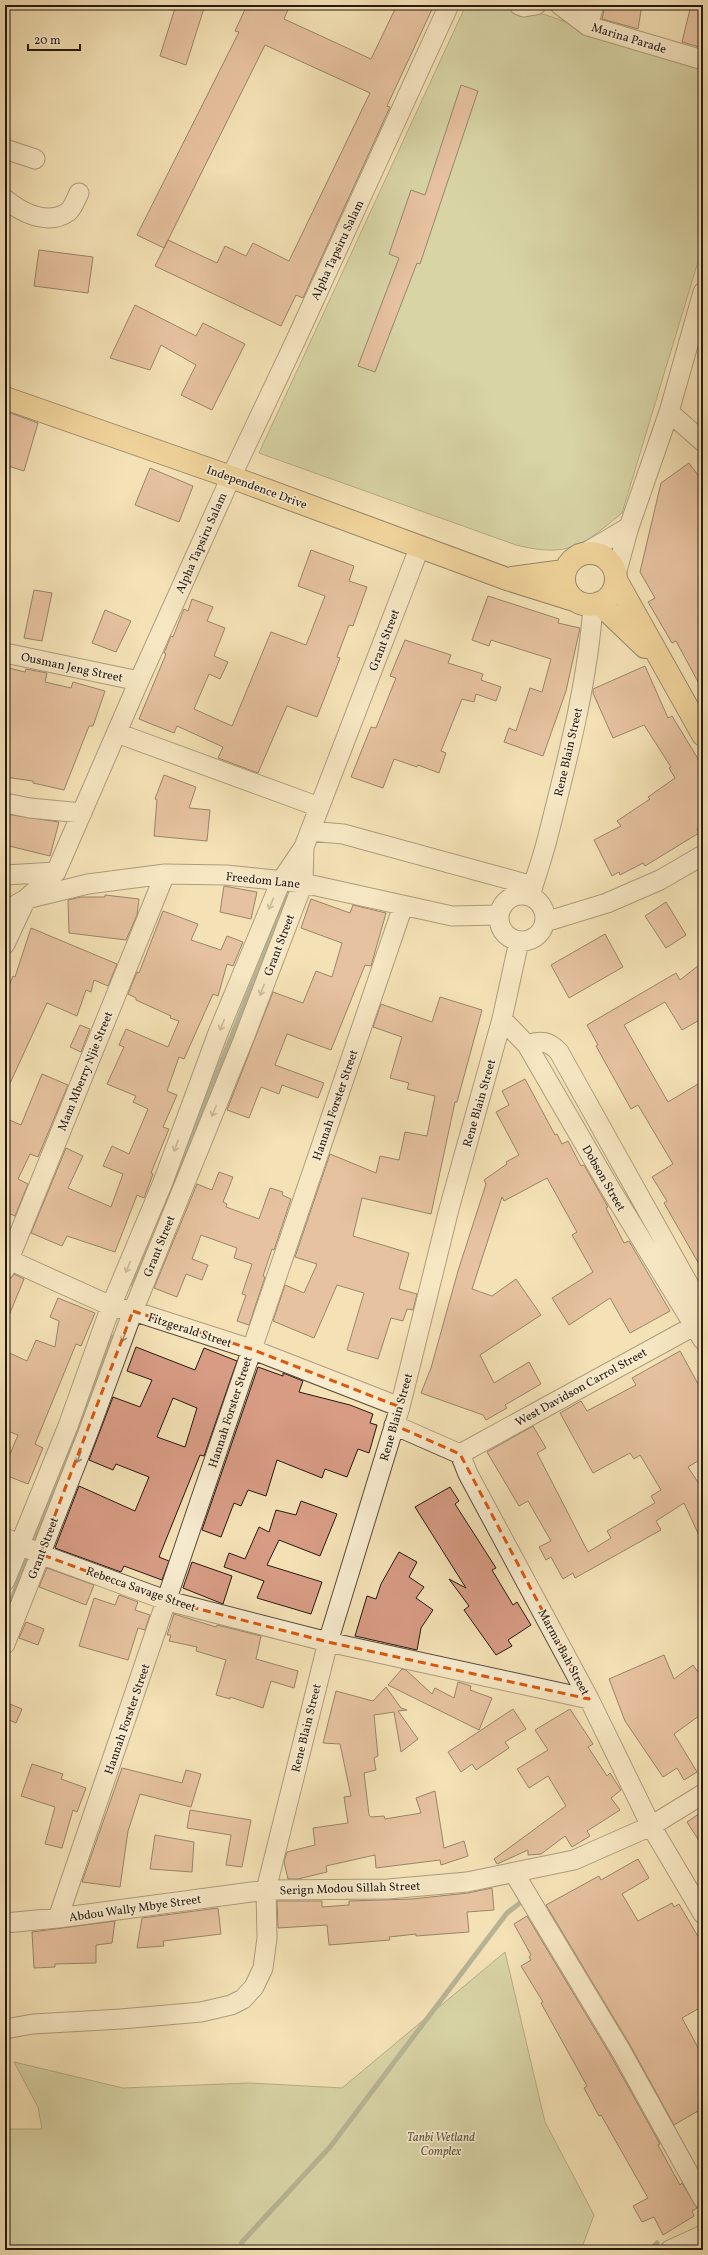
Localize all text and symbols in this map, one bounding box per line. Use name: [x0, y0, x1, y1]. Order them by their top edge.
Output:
street label: Marina Parade: [589, 20, 669, 58]
scale bar: [28, 26, 80, 52]
text: 20 m: [34, 33, 61, 49]
street label: Alpha Tapsiru Salam: [308, 197, 368, 303]
street label: Independence Drive: [204, 462, 309, 514]
street label: Alpha Tapsiru Salam: [172, 490, 232, 596]
street label: Grant Street: [366, 607, 404, 674]
street label: Ousman Jeng Street: [19, 649, 124, 687]
street label: Rene Blain Street: [551, 706, 587, 798]
street label: Freedom Lane: [225, 869, 301, 893]
one-way arrow: [267, 898, 274, 910]
street label: Grant Street: [261, 912, 299, 979]
one-way arrow: [257, 984, 265, 996]
street label: Mam Mberry Njie Street: [55, 1009, 117, 1134]
one-way arrow: [218, 1018, 225, 1030]
street label: Hannah Forster Street: [309, 1048, 362, 1163]
street label: Rene Blain Street: [460, 1058, 500, 1149]
one-way arrow: [210, 1104, 217, 1116]
one-way arrow: [172, 1140, 180, 1152]
street label: Dobson Street: [578, 1142, 629, 1215]
street label: Grant Street: [140, 1213, 180, 1280]
one-way arrow: [123, 1260, 131, 1272]
street label: Fitzgerald Street: [146, 1310, 234, 1352]
one-way arrow: [120, 1329, 128, 1341]
street label: West Davidson Carrol Street: [513, 1345, 650, 1431]
street label: Hannah Forster Street: [205, 1355, 257, 1470]
street label: Rene Blain Street: [377, 1372, 417, 1463]
one-way arrow: [74, 1451, 82, 1463]
street label: Grant Street: [25, 1515, 63, 1582]
street label: Rebecca Savage Street: [84, 1564, 198, 1616]
street label: Marma Bah Street: [534, 1606, 593, 1698]
street label: Hannah Forster Street: [101, 1662, 154, 1777]
street label: Rene Blain Street: [288, 1682, 326, 1774]
street label: Serign Modou Sillah Street: [279, 1879, 421, 1899]
street label: Abdou Wally Mbye Street: [68, 1892, 202, 1926]
park label: Tanbi Wetland Complex: [407, 2130, 475, 2160]

